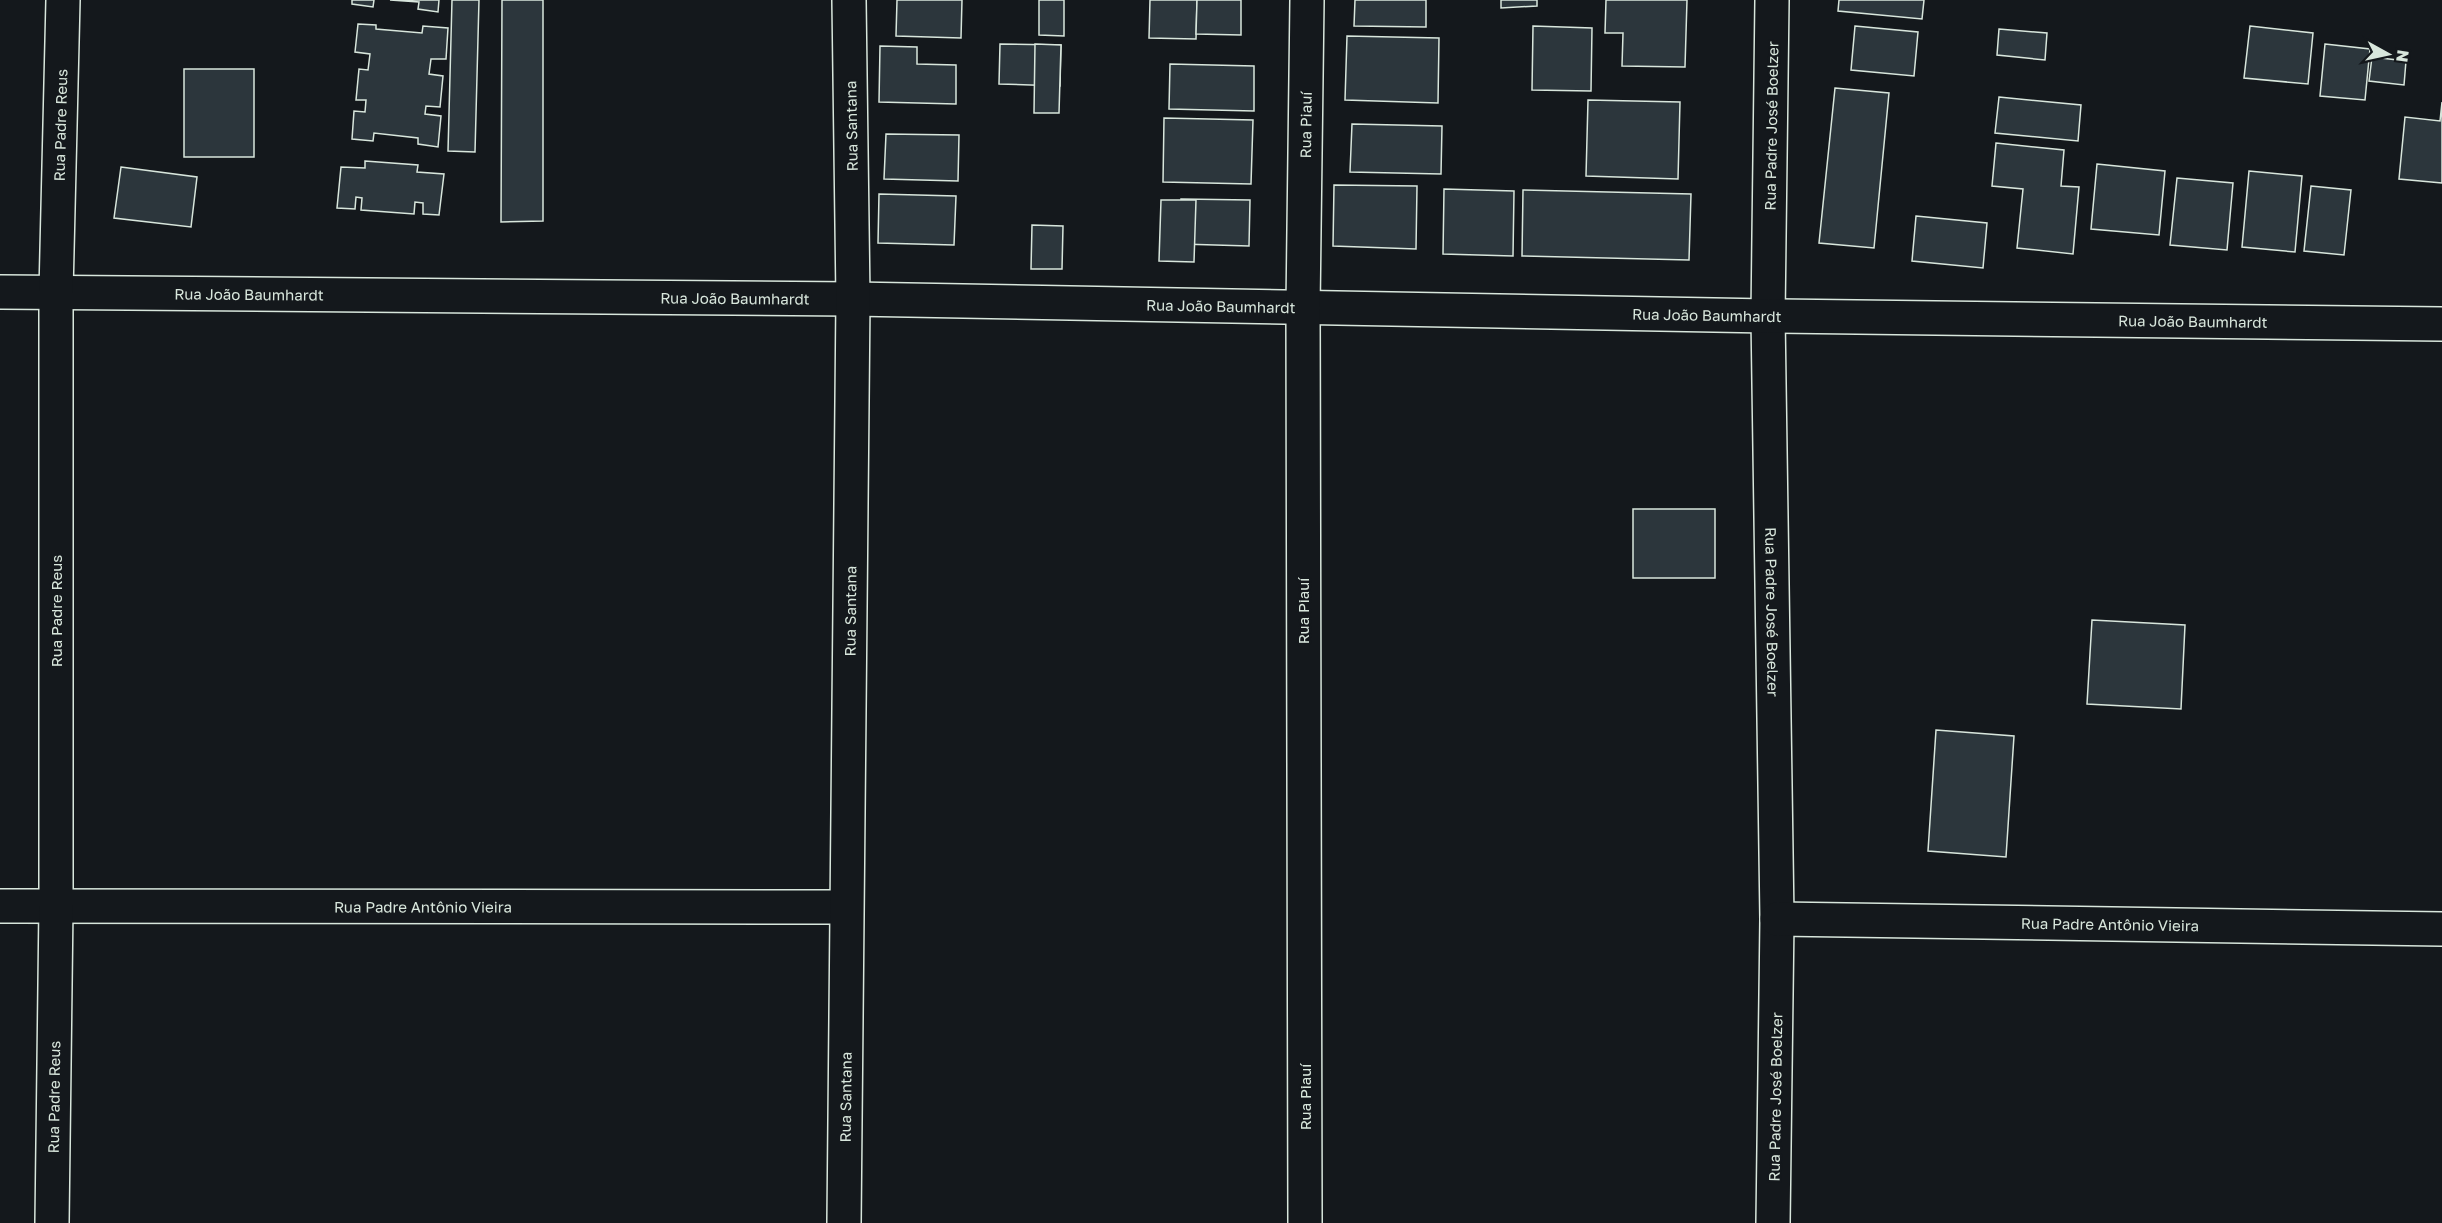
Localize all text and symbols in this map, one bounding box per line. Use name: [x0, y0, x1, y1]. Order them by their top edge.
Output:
north arrow: [2358, 24, 2418, 84]
street label: Rua Padre José Boelzer: [1761, 41, 1781, 211]
text: N: [2392, 49, 2414, 64]
street label: Rua Padre Reus: [50, 69, 70, 182]
street label: Rua Santana: [841, 81, 861, 171]
street label: Rua Piauí: [1296, 91, 1315, 158]
street label: Rua João Baumhardt: [174, 284, 324, 304]
street label: Rua João Baumhardt: [660, 288, 810, 308]
street label: Rua João Baumhardt: [1146, 295, 1296, 316]
street label: Rua João Baumhardt: [1632, 304, 1782, 325]
street label: Rua João Baumhardt: [2118, 311, 2268, 331]
street label: Rua Padre José Boelzer: [1762, 527, 1783, 697]
street label: Rua Padre Reus: [47, 555, 65, 667]
street label: Rua Santana: [841, 566, 859, 656]
street label: Rua Piauí: [1294, 577, 1312, 644]
street label: Rua Padre Antônio Vieira: [334, 897, 512, 916]
street label: Rua Padre Antônio Vieira: [2021, 914, 2199, 934]
street label: Rua Padre José Boelzer: [1765, 1012, 1785, 1182]
street label: Rua Padre Reus: [44, 1041, 63, 1153]
street label: Rua Santana: [836, 1052, 855, 1142]
street label: Rua Piauí: [1296, 1063, 1314, 1130]

